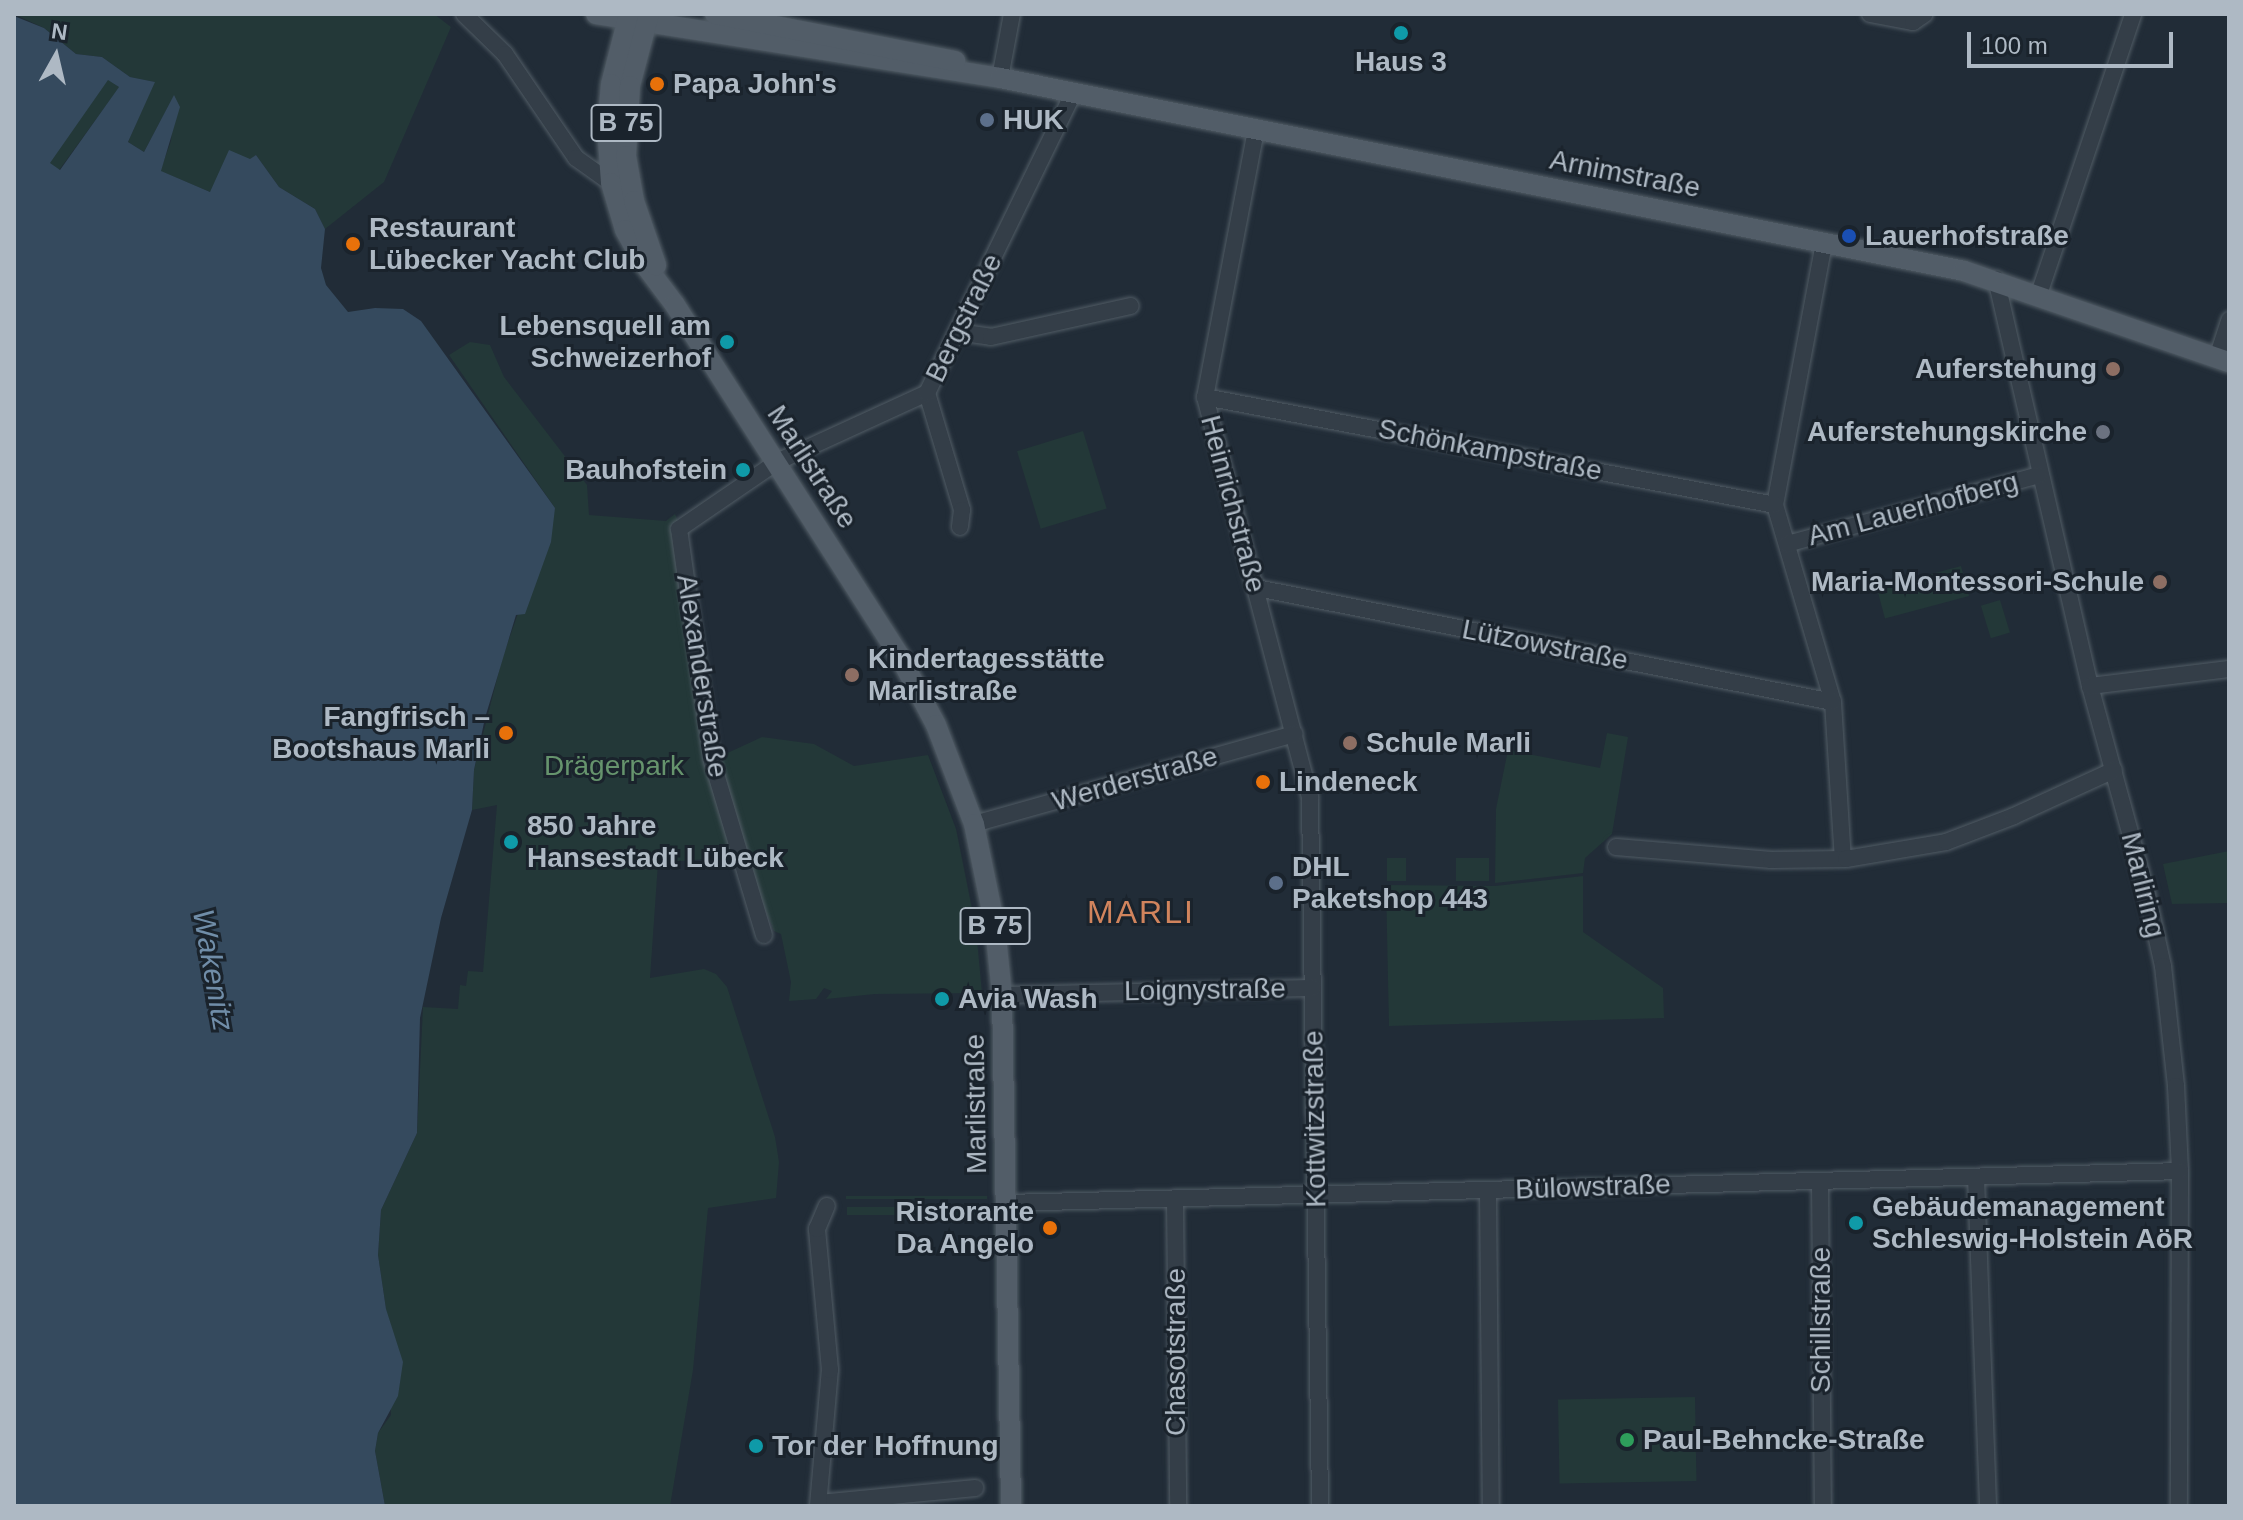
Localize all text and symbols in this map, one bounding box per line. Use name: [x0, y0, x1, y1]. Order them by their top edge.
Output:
north arrow: [16, 16, 96, 96]
scale bar: [1971, 16, 2177, 66]
text: N: [50, 18, 69, 45]
marker: Haus 3: [1392, 24, 1410, 42]
text: 100 m: [1981, 32, 2048, 59]
place label: Haus 3: [1355, 45, 1447, 79]
place label: Papa John's: [673, 67, 837, 101]
marker: Papa John's: [648, 75, 666, 93]
road number: B 75: [590, 101, 662, 145]
place label: HUK: [1003, 103, 1064, 137]
marker: HUK: [978, 111, 996, 129]
street label: Arnimstraße: [1547, 143, 1703, 205]
place label: Restaurant Lübecker Yacht Club: [369, 211, 646, 277]
place label: Lauerhofstraße: [1865, 219, 2069, 253]
marker: Lauerhofstraße: [1840, 227, 1858, 245]
marker: Restaurant Lübecker Yacht Club: [344, 235, 362, 253]
street label: Bergstraße: [919, 248, 1009, 388]
place label: Lebensquell am Schweizerhof: [499, 309, 711, 375]
marker: Lebensquell am Schweizerhof: [718, 333, 736, 351]
place label: Auferstehung: [1915, 352, 2097, 386]
marker: Auferstehung: [2104, 360, 2122, 378]
street label: Marlistraße: [760, 399, 864, 535]
street label: Heinrichstraße: [1193, 412, 1273, 596]
street label: Schönkampstraße: [1375, 412, 1605, 488]
place label: Auferstehungskirche: [1807, 415, 2087, 449]
marker: Auferstehungskirche: [2094, 423, 2112, 441]
place label: Bauhofstein: [565, 453, 727, 487]
marker: Bauhofstein: [734, 461, 752, 479]
street label: Am Lauerhofberg: [1804, 465, 2022, 553]
place label: Maria-Montessori-Schule: [1811, 565, 2144, 599]
street label: Alexanderstraße: [669, 572, 735, 780]
marker: Maria-Montessori-Schule: [2151, 573, 2169, 591]
street label: Lützowstraße: [1459, 612, 1631, 678]
place label: Kindertagesstätte Marlistraße: [868, 642, 1105, 708]
marker: Kindertagesstätte Marlistraße: [843, 666, 861, 684]
place label: Fangfrisch – Bootshaus Marli: [272, 700, 490, 766]
marker: Fangfrisch – Bootshaus Marli: [497, 724, 515, 742]
place label: Schule Marli: [1366, 726, 1531, 760]
marker: Schule Marli: [1341, 734, 1359, 752]
street label: Werderstraße: [1048, 739, 1222, 819]
park label: Drägerpark: [544, 749, 684, 783]
place label: Lindeneck: [1279, 765, 1417, 799]
marker: Lindeneck: [1254, 773, 1272, 791]
place label: 850 Jahre Hansestadt Lübeck: [527, 809, 784, 875]
street label: Marliring: [2114, 829, 2172, 941]
marker: 850 Jahre Hansestadt Lübeck: [502, 833, 520, 851]
place label: DHL Paketshop 443: [1292, 850, 1488, 916]
marker: DHL Paketshop 443: [1267, 874, 1285, 892]
district label: MARLI: [1087, 893, 1195, 931]
road number: B 75: [959, 904, 1031, 948]
water label: Wakenitz: [185, 906, 241, 1034]
street label: Loignystraße: [1124, 972, 1286, 1008]
place label: Avia Wash: [958, 982, 1098, 1016]
marker: Avia Wash: [933, 990, 951, 1008]
street label: Kottwitzstraße: [1297, 1030, 1333, 1208]
street label: Marlistraße: [958, 1034, 994, 1174]
street label: Bülowstraße: [1515, 1167, 1671, 1207]
place label: Gebäudemanagement Schleswig-Holstein AöR: [1872, 1190, 2194, 1256]
place label: Ristorante Da Angelo: [896, 1195, 1034, 1261]
marker: Gebäudemanagement Schleswig-Holstein AöR: [1847, 1214, 1865, 1232]
marker: Ristorante Da Angelo: [1041, 1219, 1059, 1237]
street label: Schillstraße: [1804, 1247, 1838, 1393]
street label: Chasotstraße: [1159, 1268, 1193, 1436]
place label: Paul-Behncke-Straße: [1643, 1423, 1925, 1457]
place label: Tor der Hoffnung: [772, 1429, 999, 1463]
marker: Paul-Behncke-Straße: [1618, 1431, 1636, 1449]
marker: Tor der Hoffnung: [747, 1437, 765, 1455]

